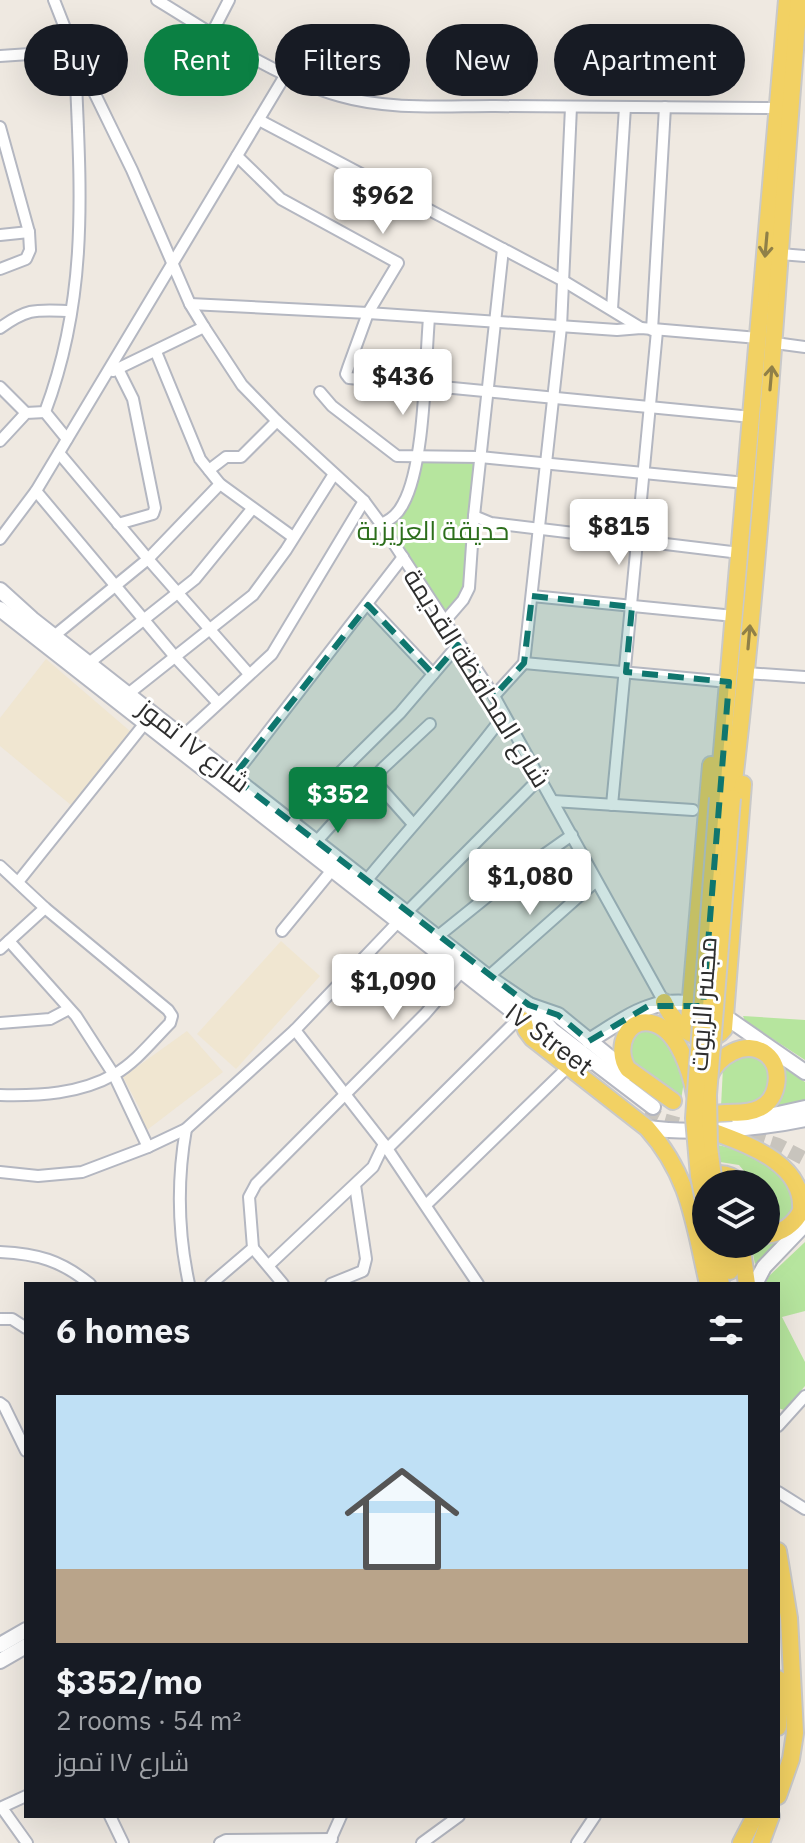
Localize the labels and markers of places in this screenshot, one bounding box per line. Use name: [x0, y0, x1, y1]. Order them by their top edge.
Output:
pin: $962: [336, 168, 430, 236]
pin: $436: [356, 349, 450, 417]
pin: $815: [572, 499, 666, 567]
pin: $352: [291, 767, 385, 835]
pin: $1,080: [465, 849, 595, 917]
pin: $1,090: [328, 954, 458, 1022]

